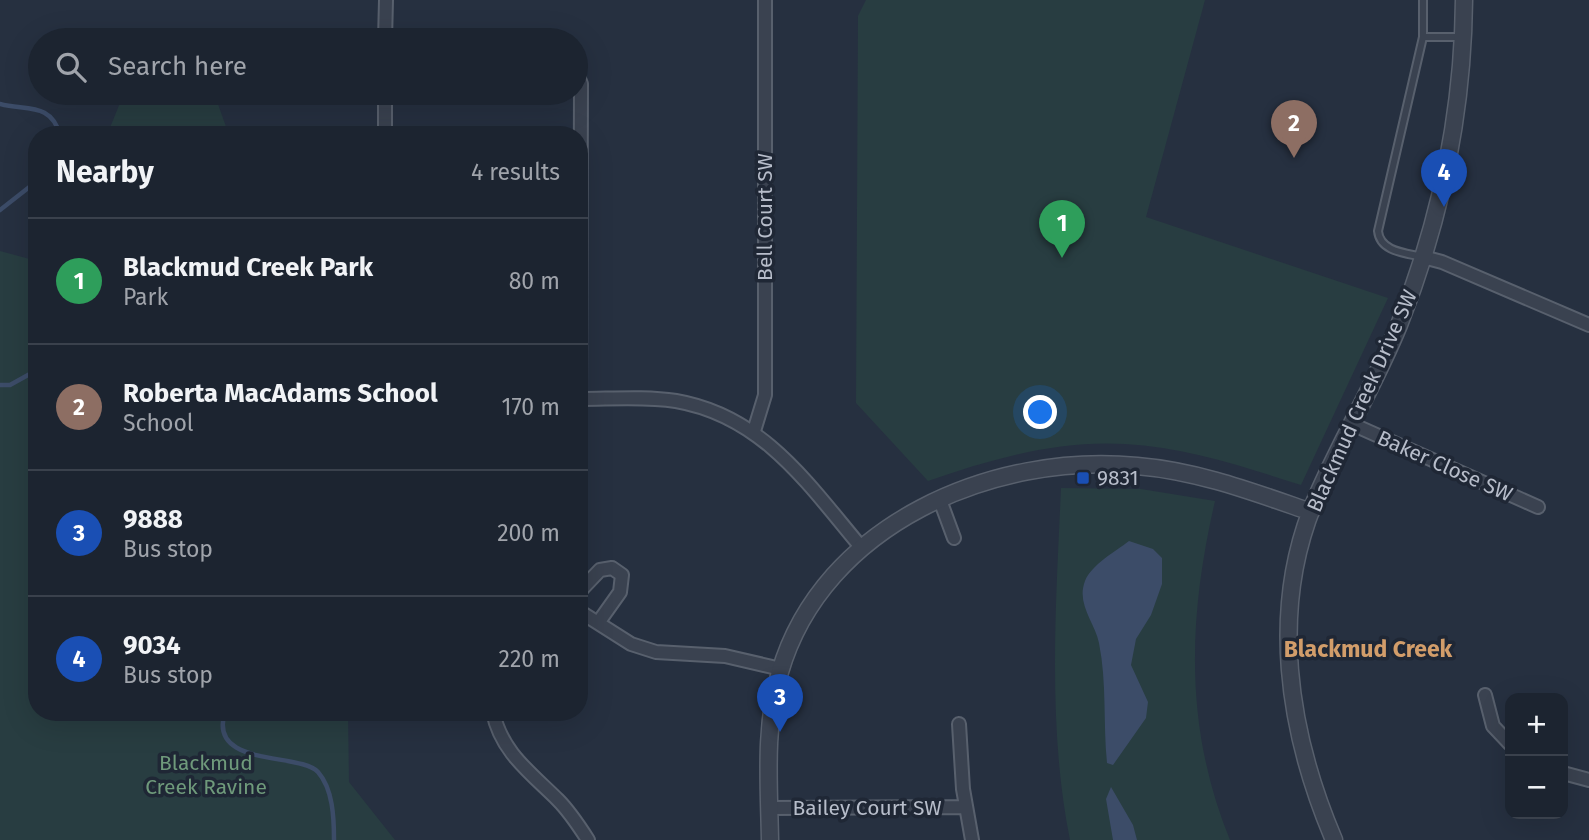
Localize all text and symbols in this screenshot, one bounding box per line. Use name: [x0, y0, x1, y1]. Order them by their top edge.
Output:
search box: [28, 28, 588, 105]
icon: search: [52, 48, 90, 86]
text: Search here: [108, 51, 247, 82]
pin: 2: [1271, 100, 1317, 158]
pin: 4: [1421, 149, 1467, 207]
street label: Bell Court SW: [752, 153, 778, 281]
text: Nearby: [56, 154, 154, 190]
text: 4 results: [471, 158, 560, 186]
pin: 1: [1039, 200, 1085, 258]
text: Blackmud Creek Park: [123, 252, 373, 283]
text: 1: [74, 267, 84, 295]
text: 80 m: [509, 267, 560, 295]
text: Park: [123, 283, 168, 311]
street label: Blackmud Creek Drive SW: [1301, 286, 1423, 516]
text: Roberta MacAdams School: [123, 378, 438, 409]
text: 2: [73, 393, 85, 421]
text: 170 m: [501, 393, 560, 421]
your location: [1023, 395, 1057, 429]
text: School: [123, 409, 194, 437]
street label: Baker Close SW: [1373, 425, 1517, 507]
place label: 9831: [1097, 465, 1139, 491]
marker: 9831: [1075, 470, 1091, 486]
text: 9888: [123, 504, 183, 535]
text: 3: [73, 519, 85, 547]
text: 200 m: [497, 519, 560, 547]
text: Bus stop: [123, 535, 213, 563]
text: 9034: [123, 630, 181, 661]
district label: Blackmud Creek: [1284, 635, 1453, 663]
text: 4: [73, 645, 86, 673]
text: 220 m: [499, 645, 560, 673]
text: Bus stop: [123, 661, 213, 689]
pin: 3: [757, 674, 803, 732]
map controls: [1505, 693, 1568, 819]
button: +: [1505, 693, 1568, 756]
park label: Blackmud Creek Ravine: [145, 750, 267, 800]
button: −: [1505, 756, 1568, 819]
street label: Bailey Court SW: [792, 795, 942, 821]

